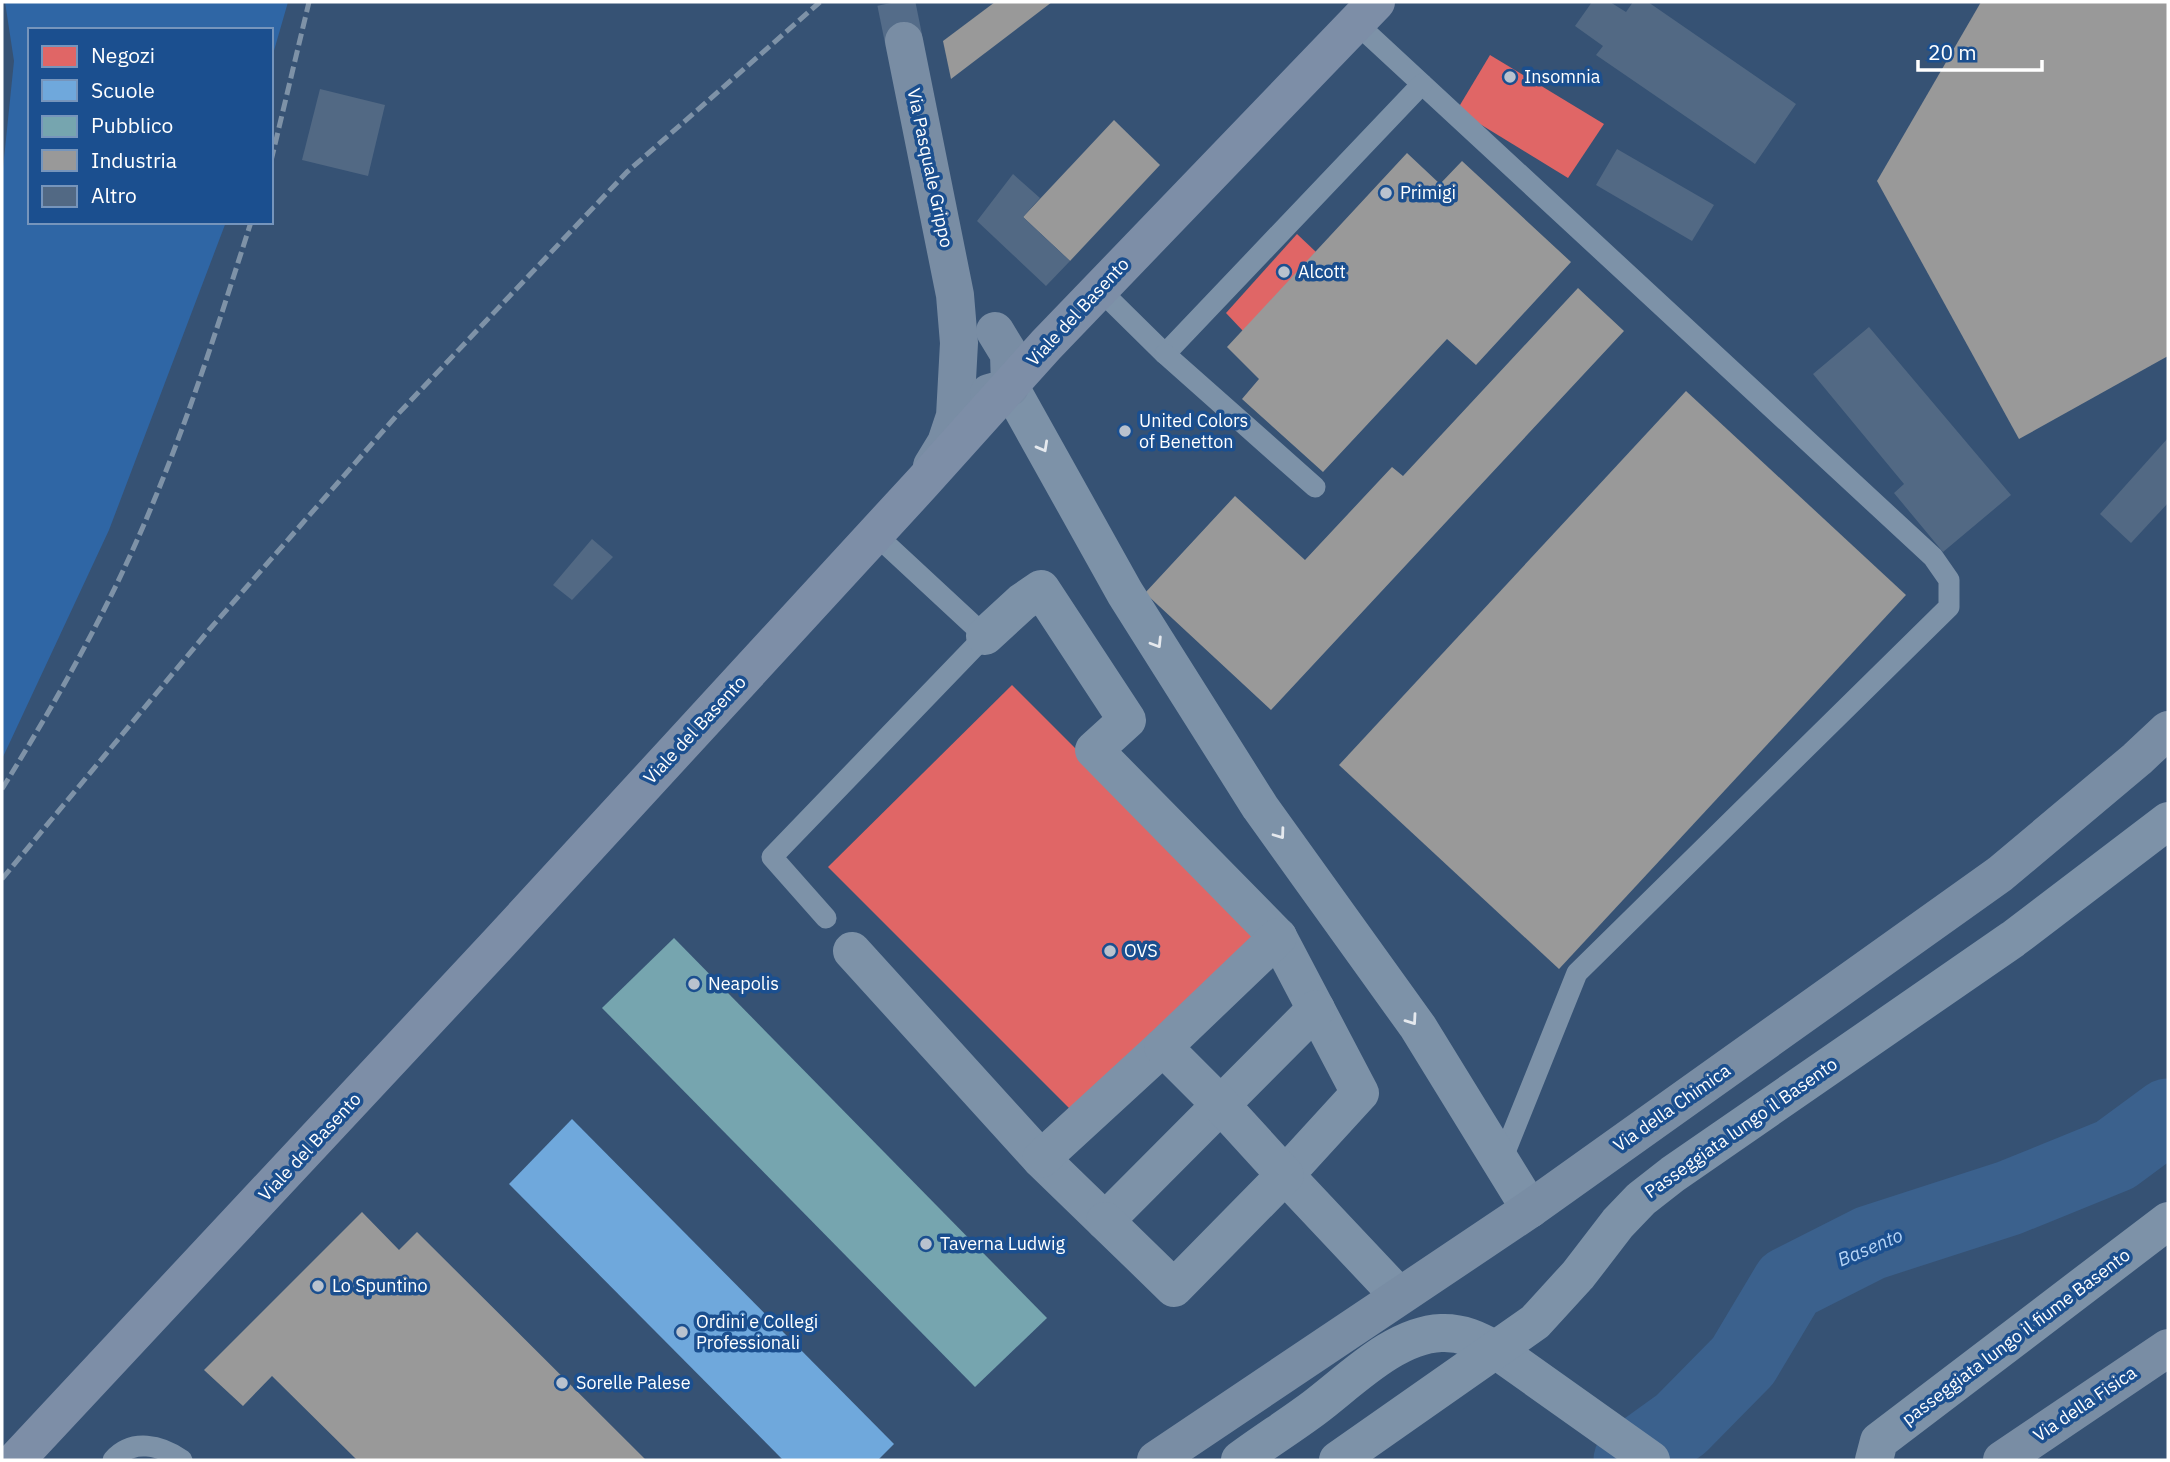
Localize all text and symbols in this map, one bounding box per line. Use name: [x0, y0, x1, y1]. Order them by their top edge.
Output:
legend: [28, 28, 273, 224]
scale bar: [1918, 28, 2042, 72]
text: 20 m: [1928, 38, 1977, 66]
text: Negozi: [91, 41, 155, 69]
place label: Insomnia: [1524, 65, 1601, 88]
marker: Insomnia: [1502, 69, 1518, 85]
text: Scuole: [91, 76, 155, 104]
street label: Via Pasquale Grippo: [902, 86, 959, 250]
text: Pubblico: [91, 111, 173, 139]
text: Industria: [91, 146, 177, 174]
text: Altro: [91, 181, 137, 209]
place label: Primigi: [1400, 181, 1456, 204]
marker: Primigi: [1378, 185, 1394, 201]
street label: Viale del Basento: [1021, 253, 1134, 371]
place label: Alcott: [1298, 260, 1346, 283]
marker: Alcott: [1276, 264, 1292, 280]
place label: United Colors of Benetton: [1139, 409, 1248, 453]
marker: United Colors of Benetton: [1117, 423, 1133, 439]
one-way arrow: [1035, 439, 1048, 452]
one-way arrow: [1148, 636, 1161, 649]
street label: Viale del Basento: [638, 671, 751, 789]
one-way arrow: [1272, 826, 1284, 839]
place label: OVS: [1124, 939, 1158, 962]
marker: OVS: [1102, 943, 1118, 959]
place label: Neapolis: [708, 972, 779, 995]
marker: Neapolis: [686, 976, 702, 992]
one-way arrow: [1404, 1012, 1416, 1025]
street label: Passeggiata lungo il Basento: [1640, 1052, 1842, 1203]
street label: Via della Chimica: [1609, 1058, 1735, 1157]
street label: Viale del Basento: [253, 1088, 366, 1206]
water label: Basento: [1834, 1223, 1906, 1271]
place label: Taverna Ludwig: [940, 1232, 1066, 1255]
marker: Taverna Ludwig: [918, 1236, 934, 1252]
street label: passeggiata lungo il fiume Basento: [1897, 1243, 2135, 1430]
place label: Lo Spuntino: [332, 1274, 428, 1297]
marker: Lo Spuntino: [310, 1278, 326, 1294]
place label: Ordini e Collegi Professionali: [696, 1310, 818, 1354]
marker: Ordini e Collegi Professionali: [674, 1324, 690, 1340]
street label: Via della Fisica: [2029, 1360, 2141, 1447]
place label: Sorelle Palese: [576, 1371, 691, 1394]
marker: Sorelle Palese: [554, 1375, 570, 1391]

